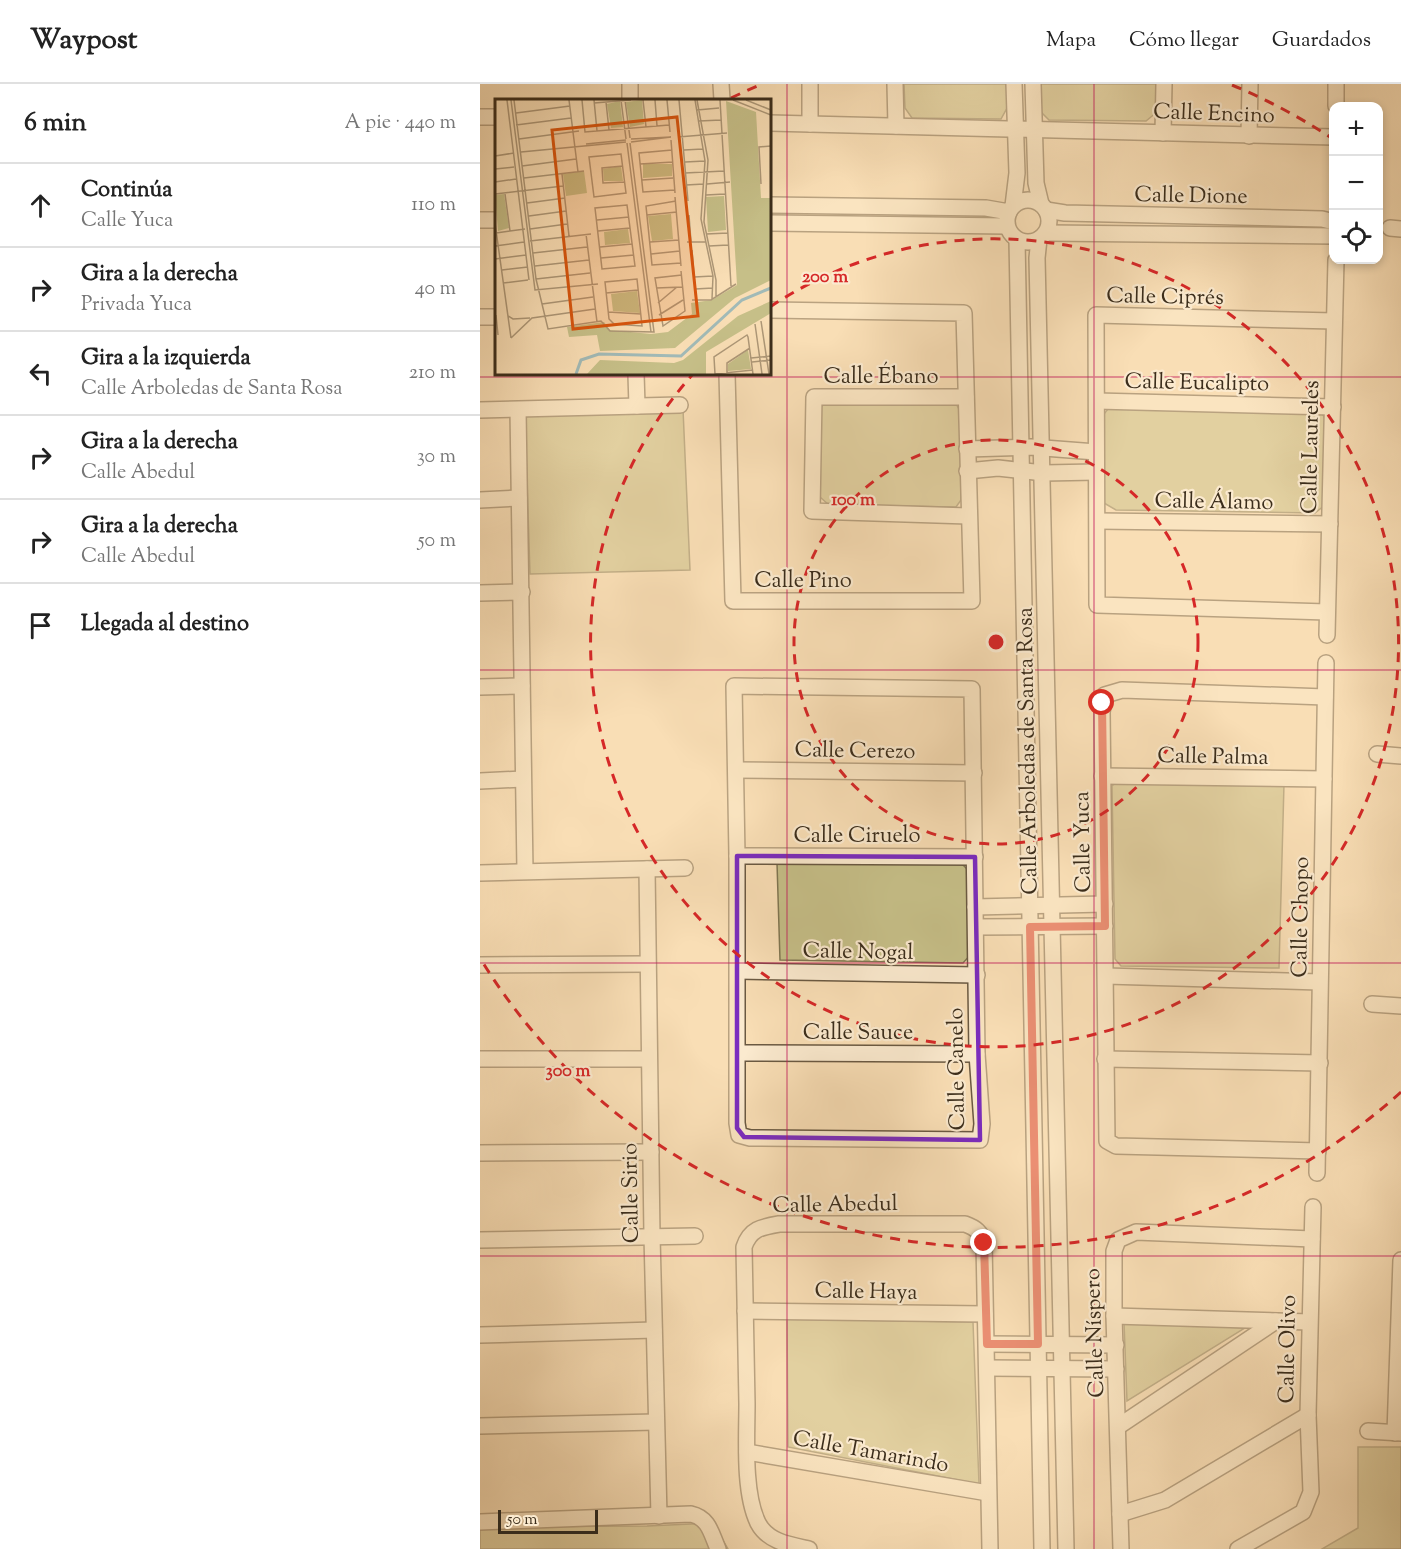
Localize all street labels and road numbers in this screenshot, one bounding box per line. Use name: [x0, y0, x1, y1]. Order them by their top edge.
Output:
street label: Calle Encino: [1153, 97, 1275, 133]
street label: Calle Dione: [1134, 180, 1248, 214]
street label: Calle Ciprés: [1106, 281, 1224, 315]
street label: Calle Ébano: [823, 361, 939, 394]
street label: Calle Eucalipto: [1124, 367, 1269, 401]
street label: Calle Laureles: [1295, 380, 1329, 514]
street label: Calle Álamo: [1154, 485, 1274, 520]
street label: Calle Pino: [754, 566, 852, 598]
street label: Calle Arboledas de Santa Rosa: [1010, 607, 1048, 895]
street label: Calle Cerezo: [794, 735, 916, 769]
street label: Calle Palma: [1157, 741, 1269, 775]
street label: Calle Yuca: [1067, 791, 1101, 893]
street label: Calle Ciruelo: [793, 821, 921, 853]
street label: Calle Chopo: [1285, 856, 1319, 978]
street label: Calle Nogal: [802, 936, 914, 970]
street label: Calle Canelo: [941, 1007, 975, 1131]
street label: Calle Sauce: [803, 1018, 913, 1050]
street label: Calle Sirio: [615, 1143, 649, 1243]
street label: Calle Abedul: [772, 1189, 898, 1223]
street label: Calle Níspero: [1078, 1268, 1114, 1398]
street label: Calle Haya: [814, 1276, 918, 1310]
street label: Calle Olivo: [1272, 1295, 1306, 1404]
street label: Calle Tamarindo: [790, 1423, 951, 1482]

